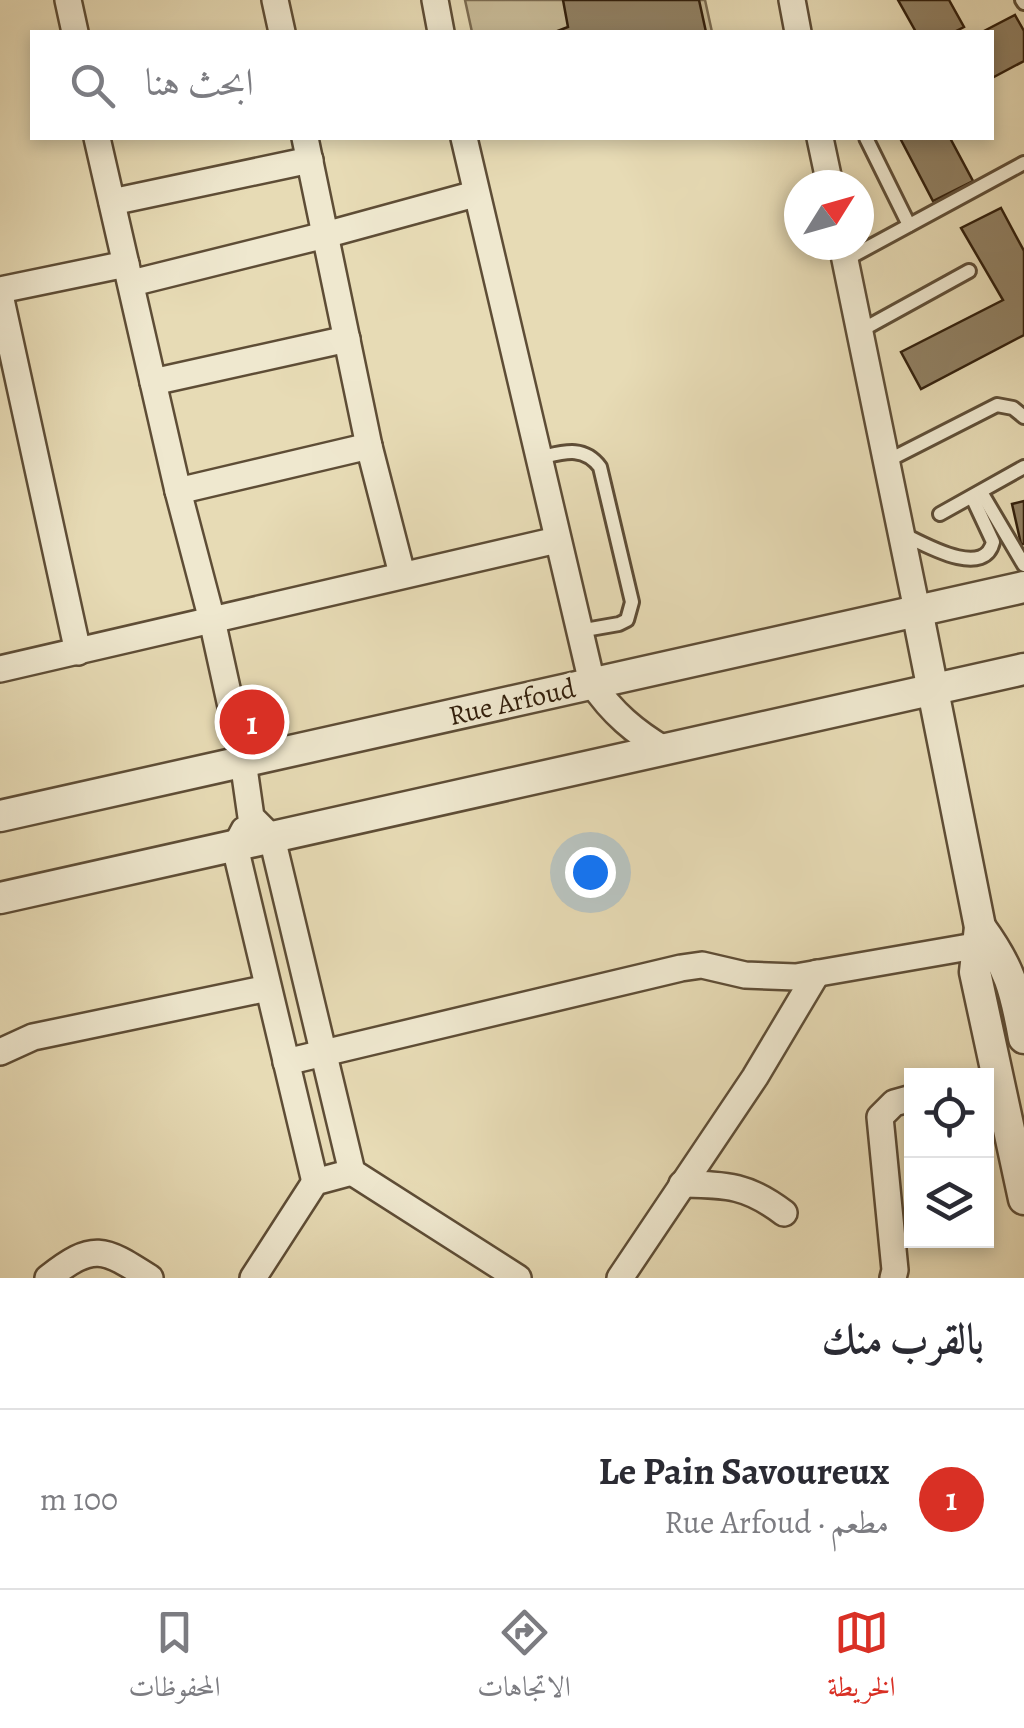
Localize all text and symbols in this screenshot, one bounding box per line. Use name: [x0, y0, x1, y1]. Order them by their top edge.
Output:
search box: [30, 30, 994, 140]
text: ابحث هنا: [145, 56, 254, 108]
icon: search: [65, 58, 120, 113]
north arrow: [784, 170, 874, 260]
street label: Rue Arfoud: [445, 669, 580, 735]
pin: 1: [220, 684, 284, 760]
your location: [565, 847, 616, 898]
map controls: [904, 1068, 994, 1248]
button: locate: [904, 1068, 994, 1158]
button: layers: [904, 1158, 994, 1248]
text: بالقرب منك: [821, 1310, 984, 1367]
text: Le Pain Savoureux: [599, 1445, 889, 1497]
text: 100 m: [40, 1477, 118, 1521]
text: 1: [946, 1477, 957, 1521]
text: مطعم · Rue Arfoud: [664, 1500, 889, 1544]
tab: المحفوظات: [128, 1605, 221, 1714]
tab: الاتجاهات: [477, 1605, 571, 1714]
tab: الخريطة: [828, 1605, 896, 1714]

